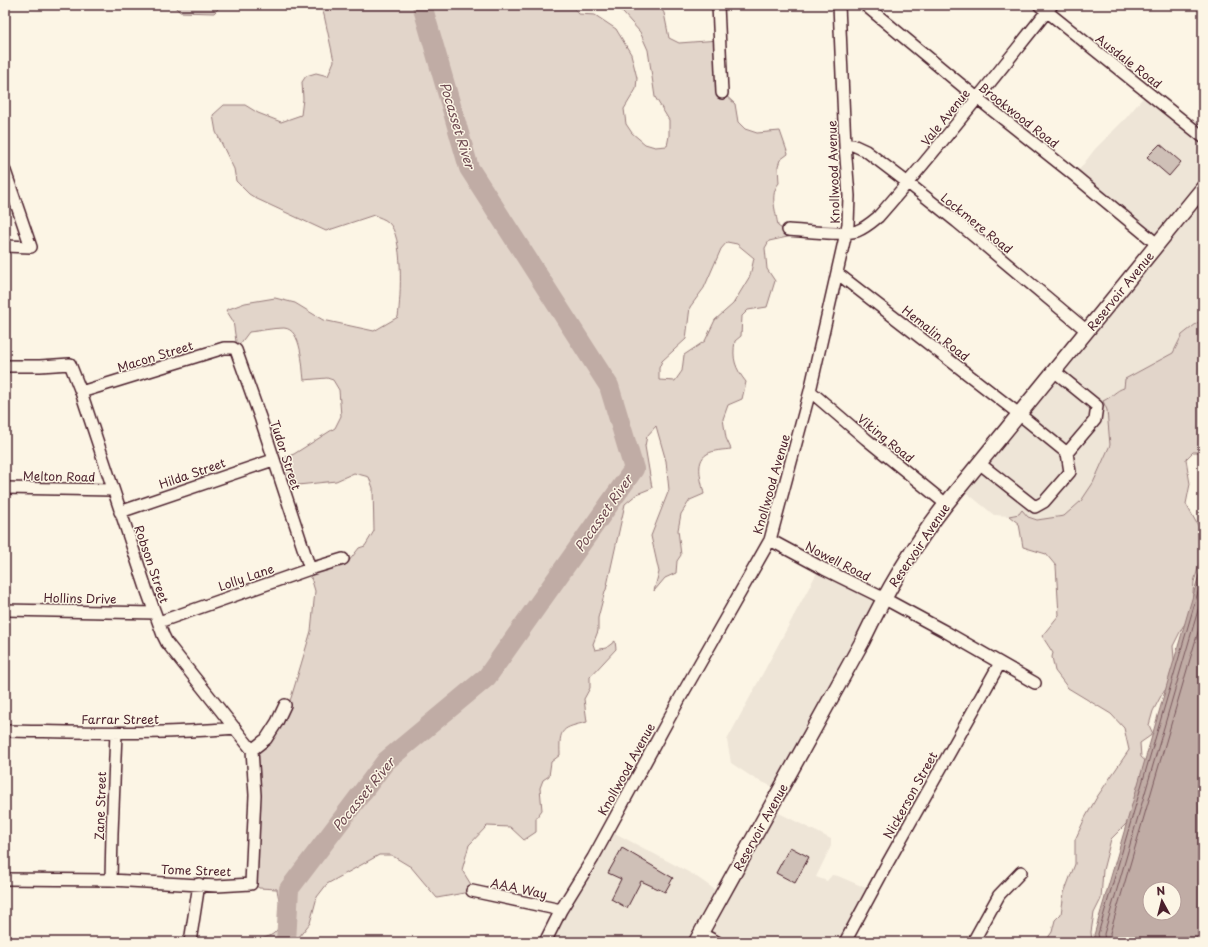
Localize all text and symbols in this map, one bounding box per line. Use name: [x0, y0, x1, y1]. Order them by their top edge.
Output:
street label: Ausdale Road: [1092, 29, 1166, 93]
street label: Brookwood Road: [975, 78, 1063, 152]
water label: Pocasset River: [436, 79, 481, 173]
street label: Vale Avenue: [916, 84, 974, 149]
street label: Knollwood Avenue: [822, 120, 844, 224]
street label: Lockmere Road: [937, 188, 1017, 258]
street label: Reservoir Avenue: [1082, 247, 1158, 335]
street label: Hemalin Road: [899, 301, 973, 365]
street label: Macon Street: [115, 336, 195, 376]
street label: Viking Road: [854, 409, 918, 467]
street label: Tudor Street: [266, 418, 306, 492]
street label: Knollwood Avenue: [748, 431, 794, 536]
street label: Hilda Street: [156, 453, 228, 493]
street label: Melton Road: [23, 466, 95, 486]
water label: Pocasset River: [569, 469, 638, 555]
street label: Reservoir Avenue: [884, 499, 954, 591]
street label: Robson Street: [130, 523, 174, 606]
street label: Nowell Road: [802, 537, 874, 585]
street label: Lolly Lane: [216, 559, 277, 595]
street label: Hollins Drive: [43, 588, 117, 608]
street label: Farrar Street: [81, 710, 159, 728]
street label: Knollwood Avenue: [593, 719, 659, 818]
street label: Nickerson Street: [879, 748, 942, 842]
water label: Pocasset River: [327, 752, 400, 835]
street label: Zane Street: [90, 771, 110, 841]
street label: Reservoir Avenue: [728, 780, 792, 874]
street label: Tome Street: [161, 860, 232, 880]
street label: AAA Way: [489, 873, 549, 903]
north arrow: [1142, 881, 1182, 921]
text: N: [1155, 882, 1166, 900]

